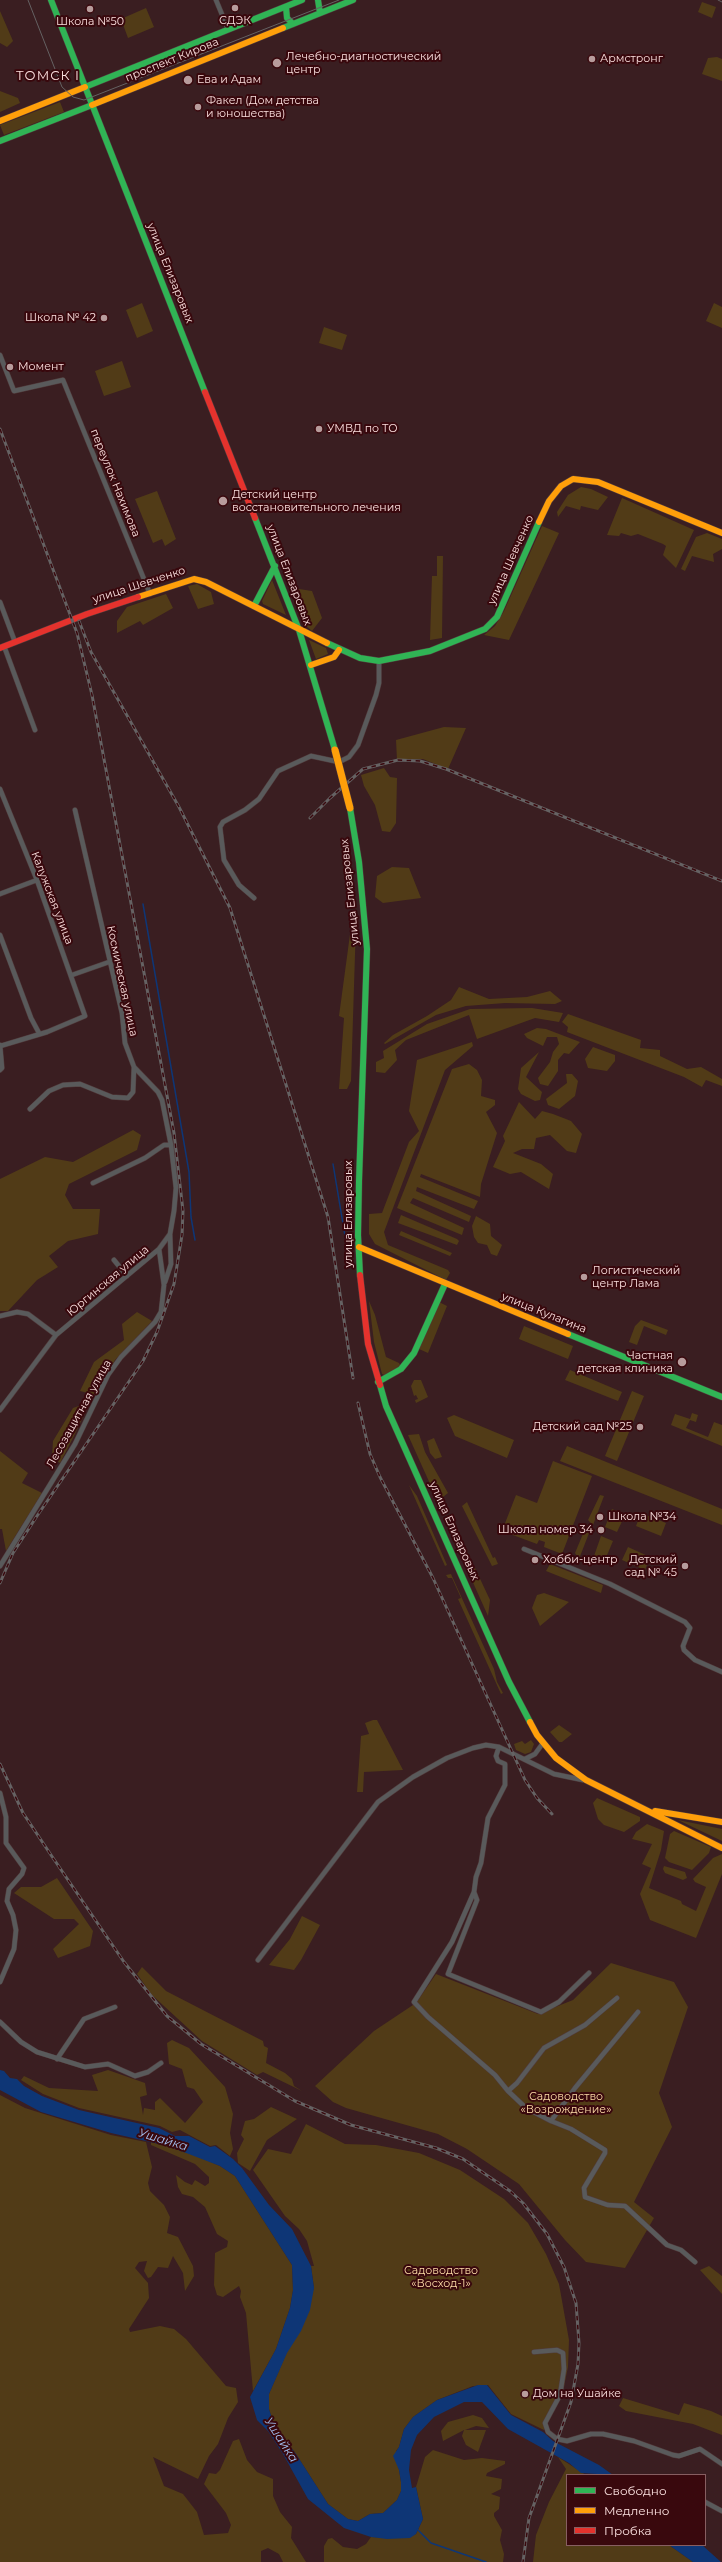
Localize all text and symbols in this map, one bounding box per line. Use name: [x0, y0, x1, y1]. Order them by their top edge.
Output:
marker: СДЭК: [230, 3, 240, 13]
marker: Школа №50: [85, 4, 95, 14]
place label: СДЭК: [219, 14, 251, 28]
place label: Школа №50: [56, 15, 124, 29]
street label: проспект Кирова: [123, 35, 221, 85]
place label: Лечебно-диагностический центр: [286, 50, 441, 76]
place label: Армстронг: [600, 52, 663, 66]
marker: Армстронг: [587, 54, 597, 64]
marker: Лечебно-диагностический центр: [271, 57, 283, 69]
district label: ТОМСК I: [16, 68, 80, 84]
place label: Ева и Адам: [197, 73, 261, 87]
marker: Ева и Адам: [182, 74, 194, 86]
place label: Факел (Дом детства и юношества): [206, 94, 319, 120]
marker: Факел (Дом детства и юношества): [193, 102, 203, 112]
street label: улица Елизаровых: [144, 221, 196, 325]
place label: Школа № 42: [25, 311, 96, 325]
marker: Школа № 42: [99, 313, 109, 323]
place label: Момент: [18, 360, 64, 374]
marker: Момент: [5, 362, 15, 372]
place label: УМВД по ТО: [327, 422, 398, 436]
marker: УМВД по ТО: [314, 424, 324, 434]
street label: переулок Нахимова: [87, 427, 143, 539]
place label: Детский центр восстановительного лечения: [232, 488, 401, 514]
marker: Детский центр восстановительного лечения: [217, 495, 229, 507]
street label: улица Шевченко: [485, 513, 537, 607]
street label: улица Елизаровых: [264, 523, 314, 627]
street label: улица Шевченко: [91, 564, 187, 606]
street label: улица Елизаровых: [338, 838, 362, 946]
street label: Калужская улица: [28, 850, 76, 946]
street label: Космическая улица: [104, 924, 140, 1038]
street label: улица Елизаровых: [342, 1161, 356, 1267]
street label: Юргинская улица: [64, 1243, 152, 1319]
place label: Логистический центр Лама: [592, 1264, 680, 1290]
marker: Логистический центр Лама: [579, 1272, 589, 1282]
street label: улица Кулагина: [500, 1290, 588, 1336]
place label: Частная детская клиника: [577, 1349, 673, 1375]
marker: Частная детская клиника: [676, 1356, 688, 1368]
street label: Лесозащитная улица: [44, 1358, 114, 1470]
place label: Детский сад №25: [533, 1420, 632, 1434]
marker: Детский сад №25: [635, 1422, 645, 1432]
street label: улица Елизаровых: [426, 1479, 482, 1583]
place label: Школа №34: [608, 1510, 676, 1524]
marker: Школа №34: [595, 1512, 605, 1522]
place label: Школа номер 34: [498, 1523, 593, 1537]
marker: Школа номер 34: [596, 1525, 606, 1535]
place label: Хобби-центр: [543, 1553, 618, 1567]
place label: Детский сад № 45: [625, 1553, 677, 1579]
marker: Хобби-центр: [530, 1555, 540, 1565]
marker: Детский сад № 45: [680, 1561, 690, 1571]
park label: Садоводство «Возрождение»: [521, 2090, 611, 2116]
water label: Ушайка: [137, 2126, 189, 2154]
park label: Садоводство «Восход-1»: [404, 2264, 478, 2290]
place label: Дом на Ушайке: [533, 2387, 621, 2401]
marker: Дом на Ушайке: [520, 2389, 530, 2399]
water label: Ушайка: [261, 2415, 301, 2465]
legend: [566, 2474, 706, 2546]
text: Свободно: [604, 2483, 667, 2498]
text: Медленно: [604, 2503, 669, 2518]
text: Пробка: [604, 2523, 652, 2538]

